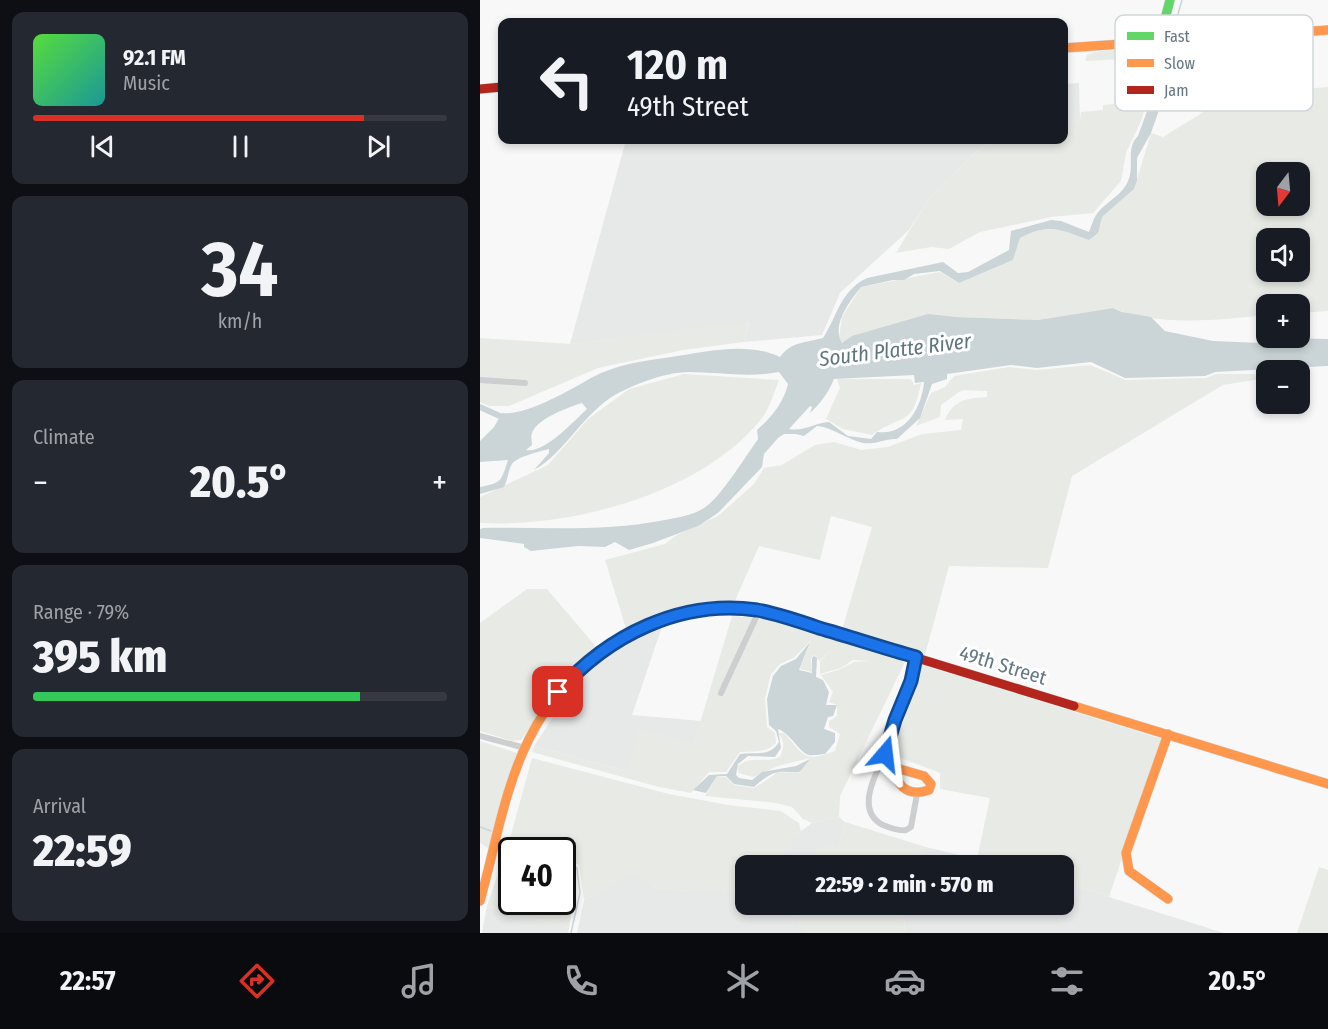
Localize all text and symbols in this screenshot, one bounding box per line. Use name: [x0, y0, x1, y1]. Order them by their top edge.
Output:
legend: [1115, 15, 1313, 111]
text: Fast: [1164, 27, 1191, 46]
text: 120 m: [627, 40, 728, 90]
icon: left: [528, 42, 606, 120]
text: 92.1 FM: [123, 44, 186, 71]
text: Slow: [1164, 54, 1195, 73]
text: Music: [123, 71, 170, 95]
text: Jam: [1164, 81, 1189, 100]
text: 49th Street: [627, 91, 749, 123]
icon: previous: [86, 130, 119, 163]
icon: pause: [224, 130, 257, 163]
icon: next: [362, 130, 395, 163]
north arrow: [1256, 162, 1310, 216]
map controls: [1256, 162, 1310, 414]
text: 34: [202, 223, 278, 317]
button: sound: [1256, 228, 1310, 282]
button: +: [1256, 294, 1310, 348]
text: km/h: [218, 309, 262, 333]
water label: South Platte River: [817, 328, 973, 372]
button: −: [1256, 360, 1310, 414]
text: Climate: [33, 425, 95, 449]
text: 20.5°: [190, 455, 290, 509]
text: −: [33, 463, 48, 503]
text: +: [432, 463, 447, 503]
text: Range · 79%: [33, 600, 129, 624]
text: 395 km: [33, 630, 167, 684]
street label: 49th Street: [956, 640, 1050, 690]
pin: [532, 666, 583, 717]
icon: arrive: [541, 675, 574, 708]
position arrow: [853, 722, 917, 786]
text: Arrival: [33, 794, 86, 818]
text: 22:59: [33, 824, 132, 878]
speed limit sign: 40: [498, 837, 576, 915]
text: 22:59 · 2 min · 570 m: [816, 871, 993, 898]
icon: directions: [236, 960, 278, 1002]
icon: music: [398, 960, 440, 1002]
icon: phone: [560, 960, 602, 1002]
icon: climate: [722, 960, 764, 1002]
icon: car: [884, 960, 926, 1002]
icon: filters: [1046, 960, 1088, 1002]
text: 22:57: [60, 965, 116, 997]
text: 20.5°: [1209, 965, 1268, 997]

